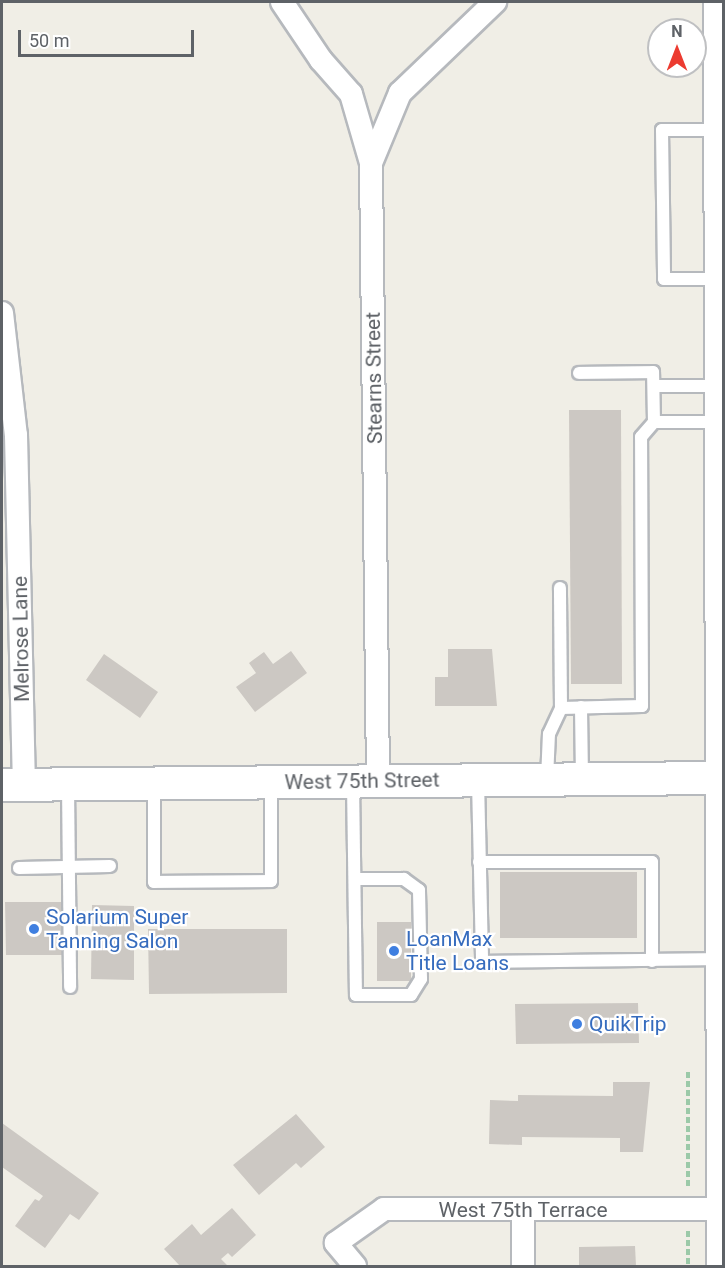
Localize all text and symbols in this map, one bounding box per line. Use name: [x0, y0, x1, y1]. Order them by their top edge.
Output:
scale bar: [21, 18, 196, 56]
north arrow: [647, 18, 707, 78]
text: N: [671, 22, 683, 41]
text: 50 m: [29, 30, 69, 51]
street label: Stearns Street: [360, 312, 388, 444]
street label: Melrose Lane: [7, 576, 35, 702]
street label: West 75th Street: [284, 767, 440, 795]
place label: Solarium Super Tanning Salon: [46, 904, 188, 954]
marker: Solarium Super Tanning Salon: [27, 922, 41, 936]
place label: LoanMax Title Loans: [406, 926, 509, 976]
marker: LoanMax Title Loans: [387, 944, 401, 958]
place label: QuikTrip: [589, 1011, 667, 1037]
marker: QuikTrip: [570, 1017, 584, 1031]
street label: West 75th Terrace: [438, 1197, 608, 1223]

